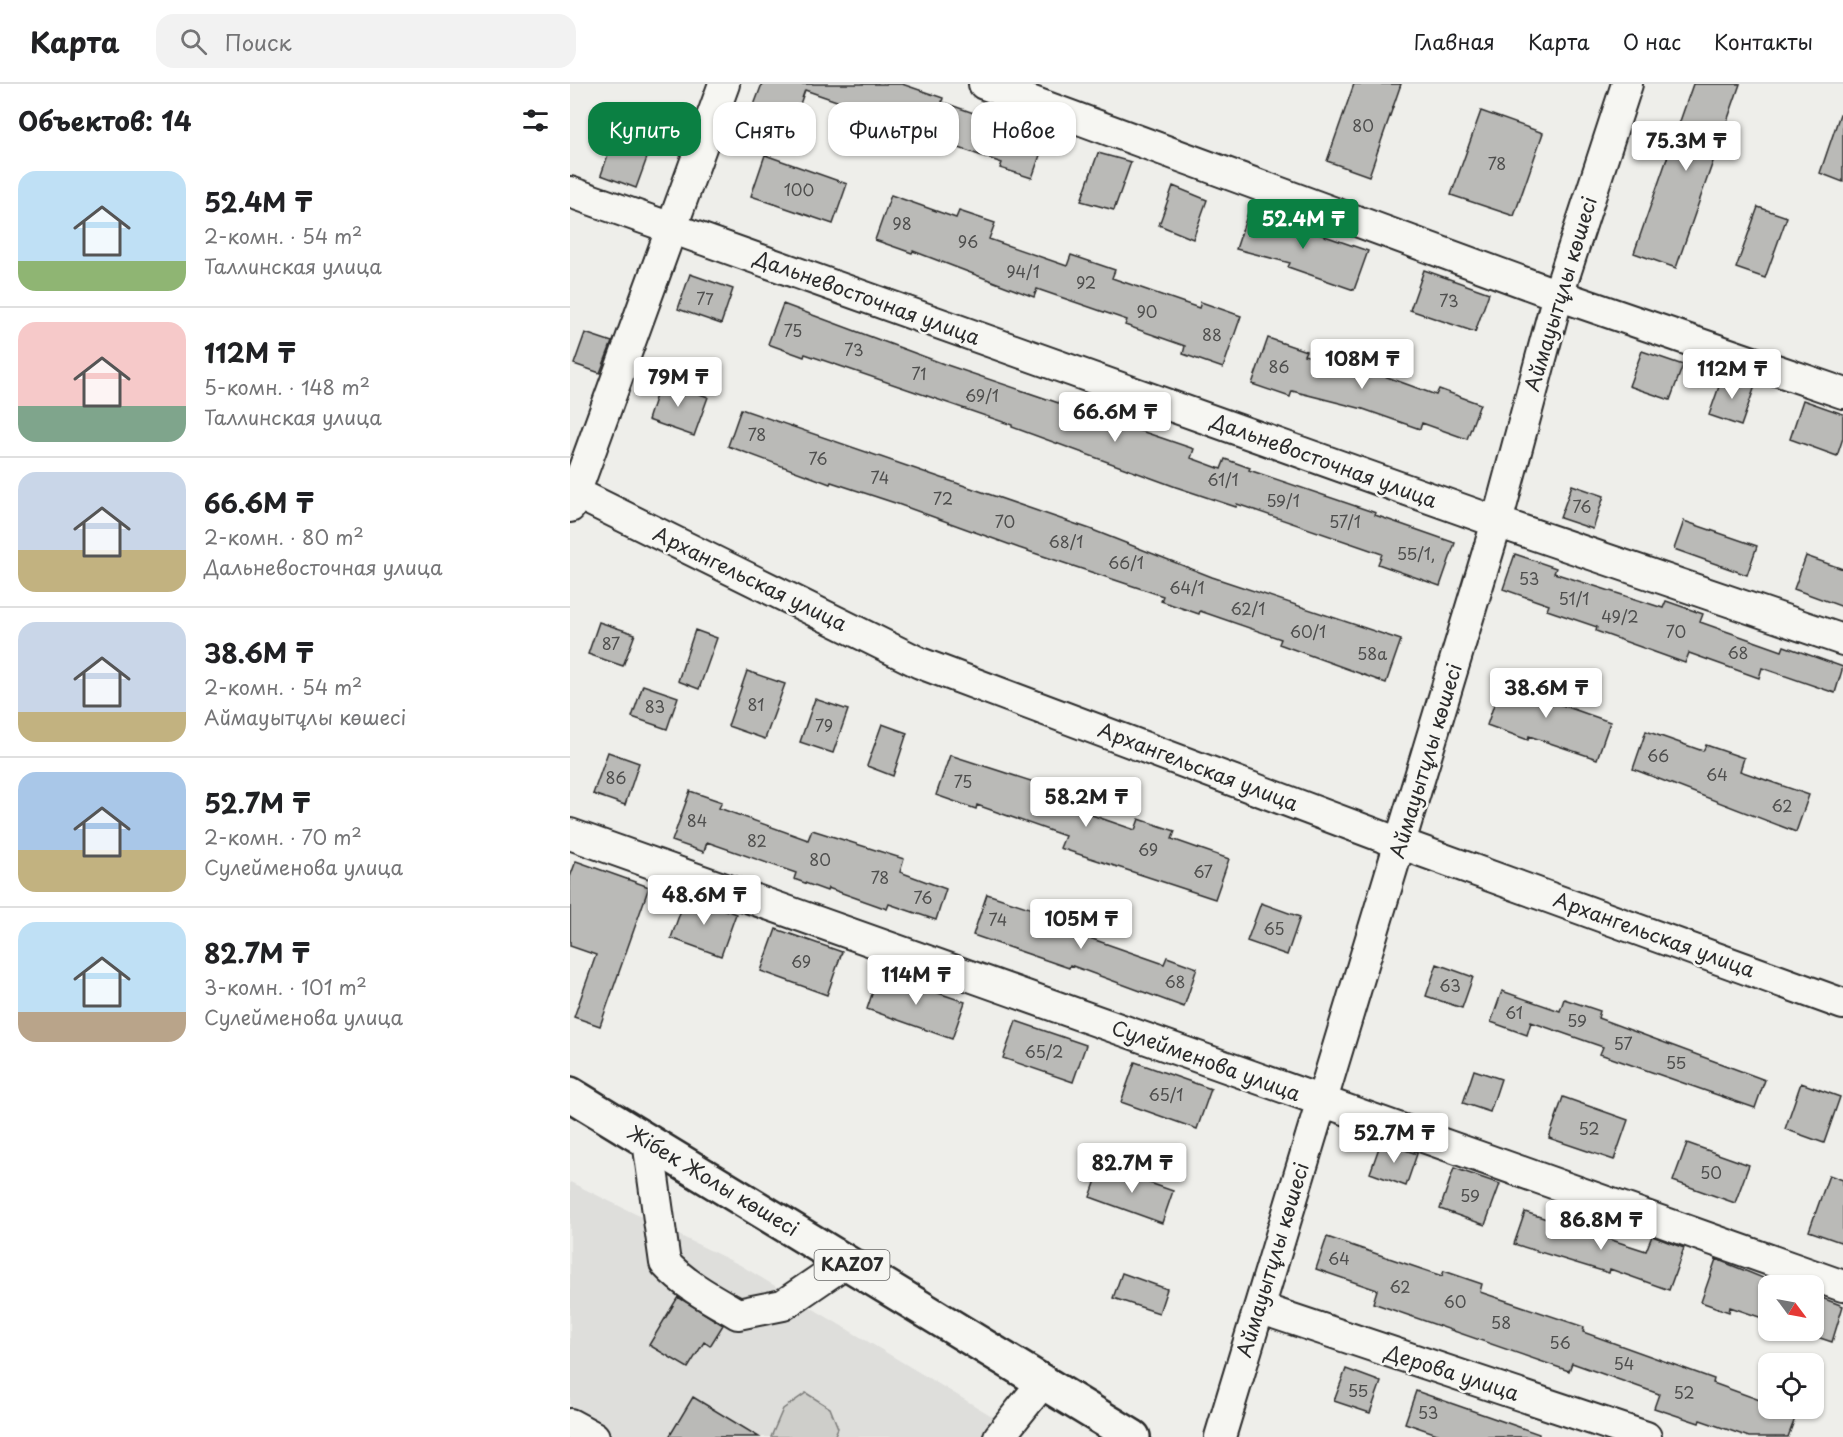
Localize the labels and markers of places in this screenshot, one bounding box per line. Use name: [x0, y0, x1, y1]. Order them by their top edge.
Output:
pin: 75.3M ₸: [1631, 121, 1741, 172]
pin: 52.4M ₸: [1248, 199, 1358, 250]
pin: 108M ₸: [1313, 339, 1411, 390]
pin: 112M ₸: [1683, 349, 1781, 400]
pin: 79M ₸: [636, 357, 720, 408]
pin: 66.6M ₸: [1060, 392, 1170, 443]
pin: 38.6M ₸: [1491, 668, 1601, 719]
pin: 58.2M ₸: [1031, 777, 1141, 828]
pin: 48.6M ₸: [649, 875, 759, 926]
pin: 105M ₸: [1032, 899, 1130, 950]
pin: 114M ₸: [867, 955, 965, 1006]
pin: 52.7M ₸: [1339, 1113, 1449, 1164]
pin: 82.7M ₸: [1077, 1143, 1187, 1194]
pin: 86.8M ₸: [1546, 1200, 1656, 1251]

